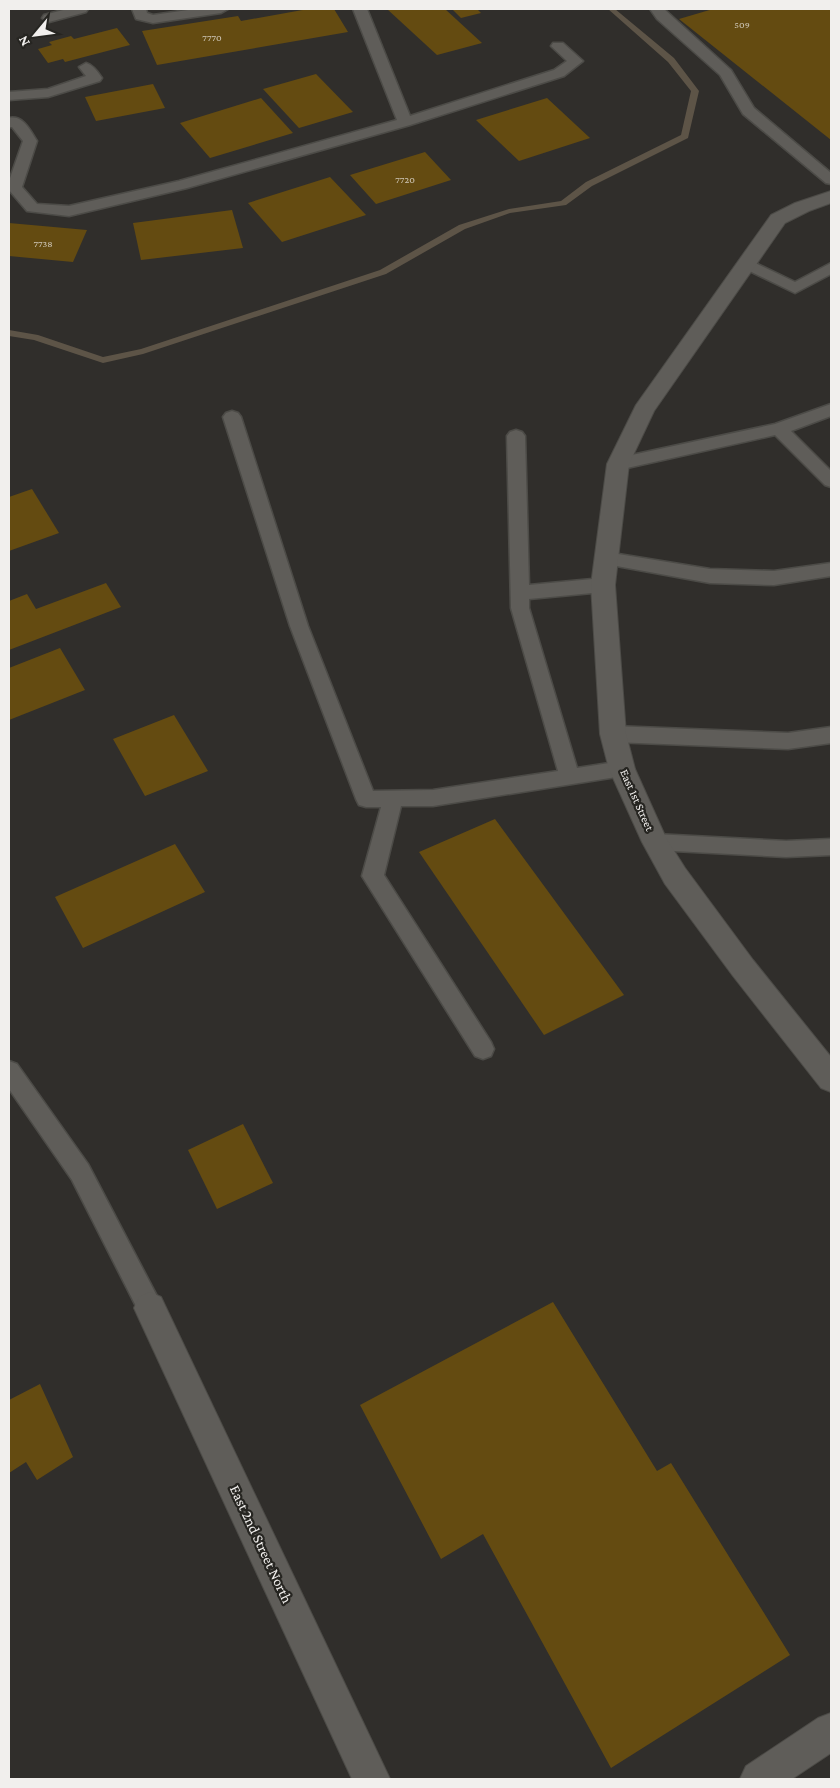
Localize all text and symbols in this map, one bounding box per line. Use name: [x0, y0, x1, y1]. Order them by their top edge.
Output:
north arrow: [10, 10, 60, 60]
house number: 509: [734, 19, 750, 30]
house number: 7770: [202, 32, 222, 43]
text: N: [14, 33, 33, 49]
house number: 7720: [395, 174, 415, 185]
house number: 7738: [33, 238, 53, 249]
street label: East 1st Street: [617, 767, 657, 834]
street label: East 2nd Street North: [227, 1483, 295, 1605]

